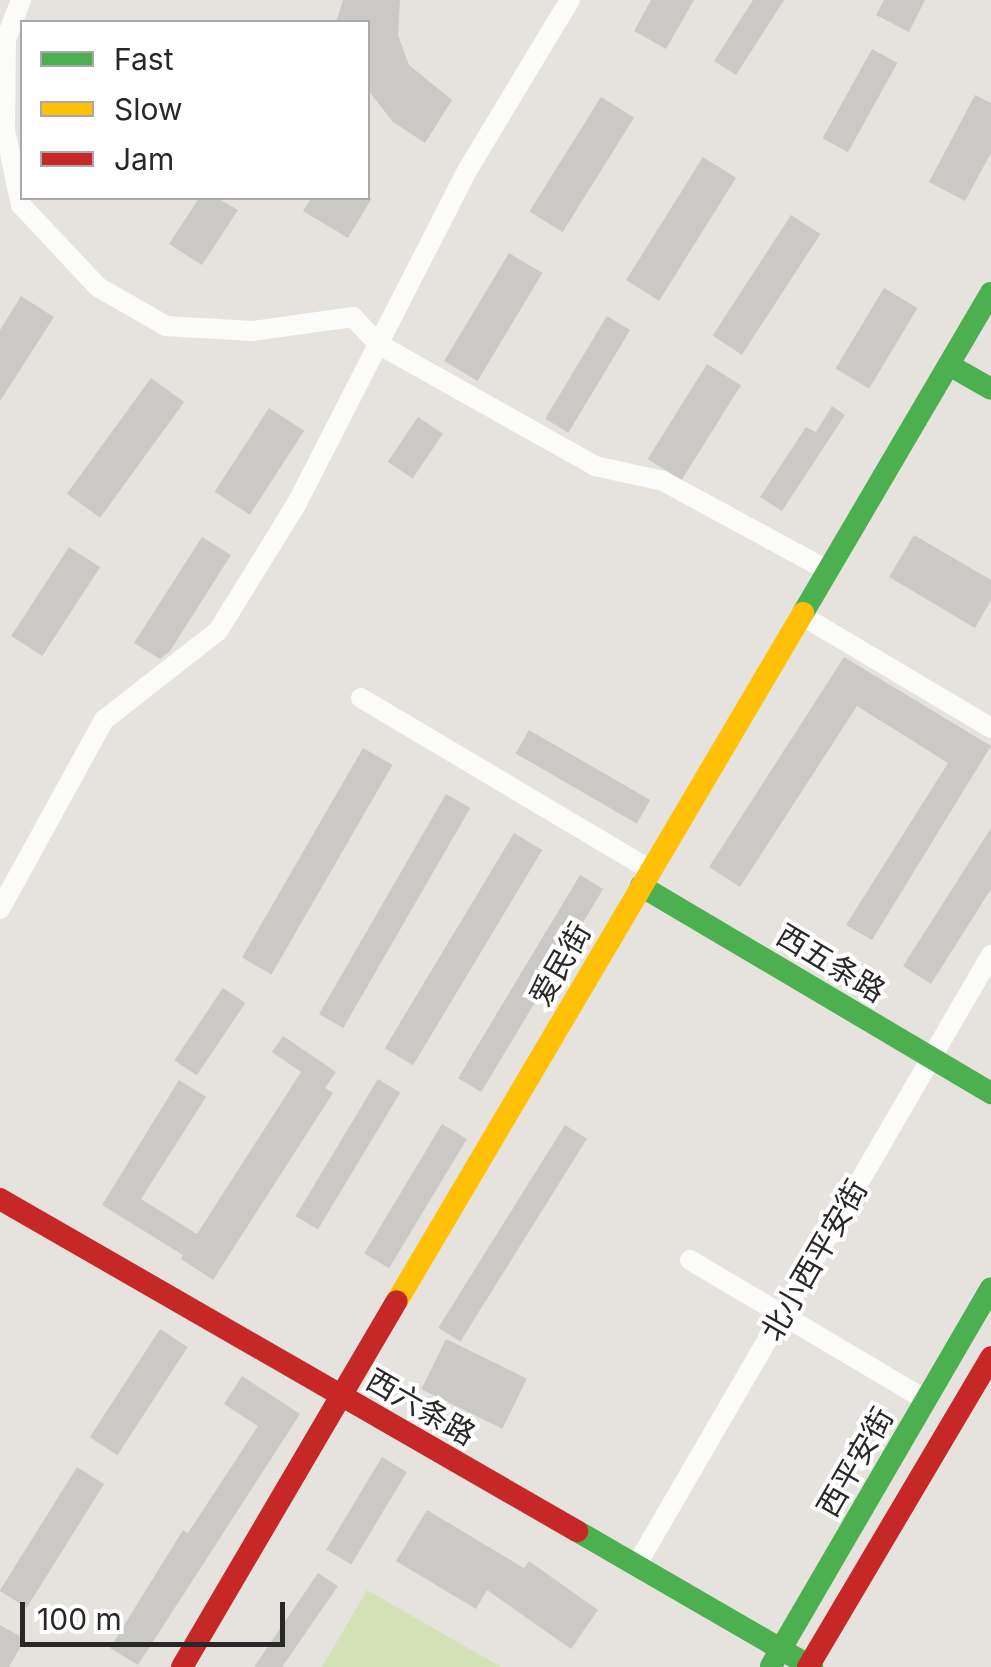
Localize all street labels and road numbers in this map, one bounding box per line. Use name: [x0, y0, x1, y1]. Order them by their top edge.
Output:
street label: 爱民街: [522, 916, 598, 1012]
street label: 西五条路: [770, 917, 892, 1009]
street label: 北小西平安街: [753, 1173, 875, 1347]
street label: 西六条路: [360, 1361, 482, 1453]
street label: 西平安街: [809, 1401, 901, 1523]

